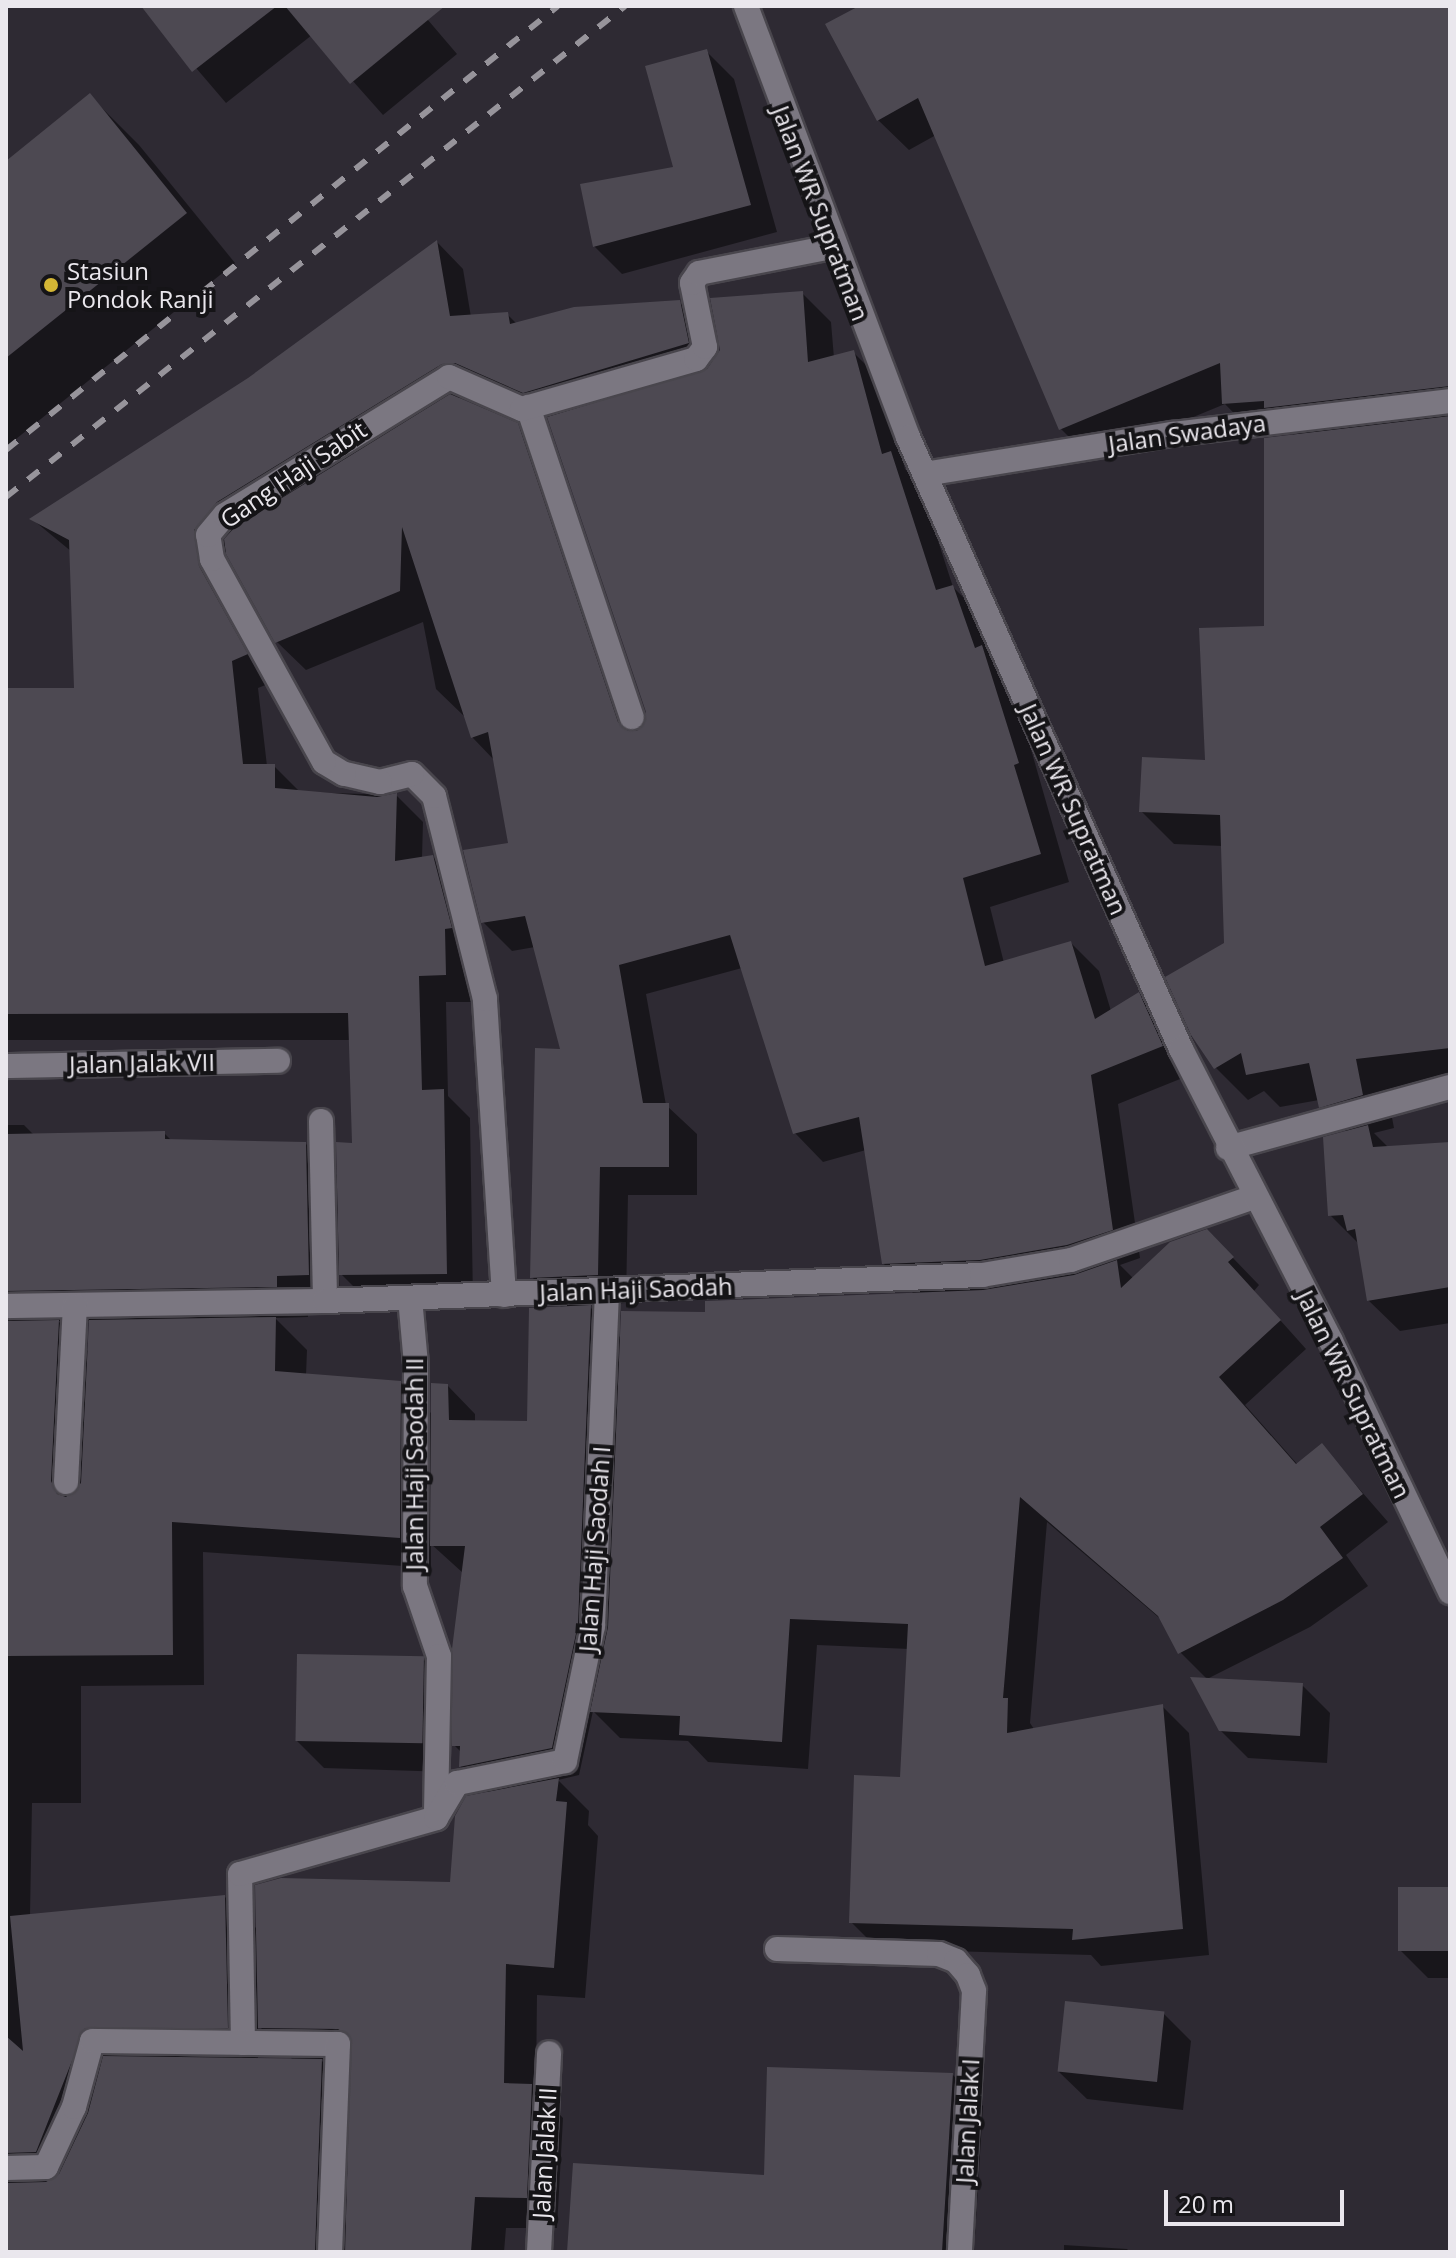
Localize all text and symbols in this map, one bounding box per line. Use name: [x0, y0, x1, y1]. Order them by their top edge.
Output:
street label: Jalan WR Supratman: [767, 101, 875, 325]
place label: Stasiun Pondok Ranji: [67, 257, 214, 313]
marker: Stasiun Pondok Ranji: [42, 276, 60, 294]
street label: Jalan Swadaya: [1106, 408, 1268, 458]
street label: Gang Haji Sabit: [215, 415, 371, 533]
street label: Jalan WR Supratman: [1015, 699, 1133, 919]
street label: Jalan Jalak VII: [69, 1047, 215, 1079]
street label: Jalan Haji Saodah: [539, 1271, 733, 1307]
street label: Jalan WR Supratman: [1291, 1285, 1417, 1503]
street label: Jalan Haji Saodah II: [400, 1358, 428, 1570]
street label: Jalan Haji Saodah I: [572, 1445, 616, 1653]
street label: Jalan Jalak I: [949, 2058, 985, 2184]
street label: Jalan Jalak II: [526, 2087, 562, 2219]
scale bar: [1168, 2174, 1348, 2224]
text: 20 m: [1178, 2187, 1234, 2220]

